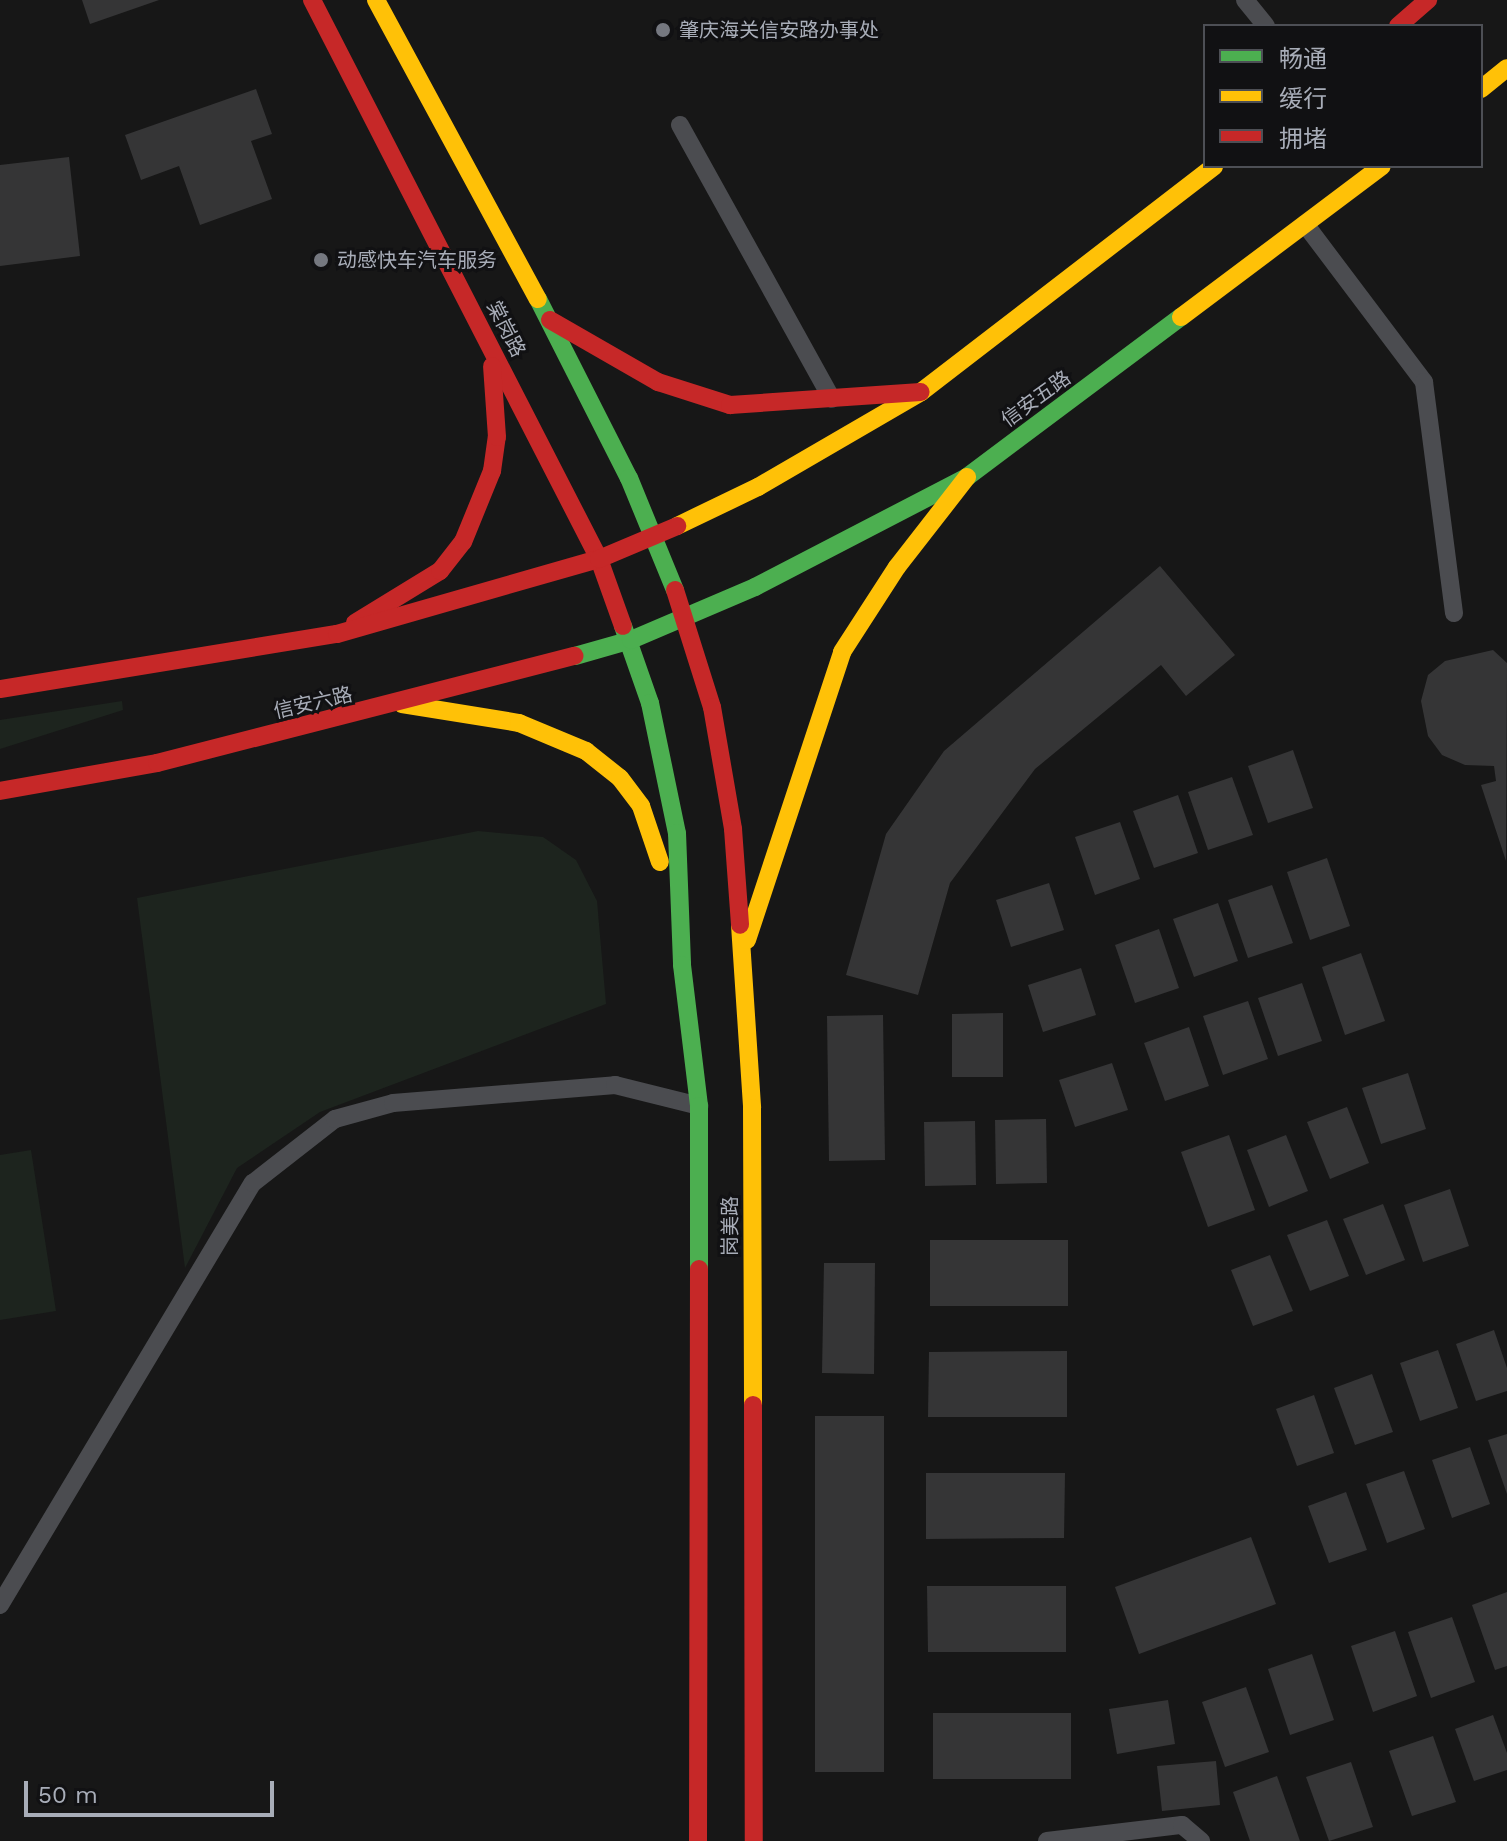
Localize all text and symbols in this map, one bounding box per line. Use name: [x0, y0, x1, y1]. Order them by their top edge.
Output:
place label: 肇庆海关信安路办事处: [679, 18, 879, 42]
marker: 肇庆海关信安路办事处: [654, 21, 672, 39]
legend: [1203, 24, 1483, 168]
text: 畅通: [1279, 45, 1327, 73]
text: 缓行: [1279, 85, 1327, 113]
text: 拥堵: [1279, 125, 1327, 153]
place label: 动感快车汽车服务: [337, 248, 497, 272]
marker: 动感快车汽车服务: [312, 251, 330, 269]
street label: 棠岗路: [482, 297, 530, 361]
street label: 信安五路: [997, 366, 1075, 432]
street label: 信安六路: [271, 682, 355, 724]
street label: 岗美路: [718, 1196, 742, 1256]
scale bar: [28, 1765, 278, 1815]
text: 50 m: [38, 1781, 98, 1809]

